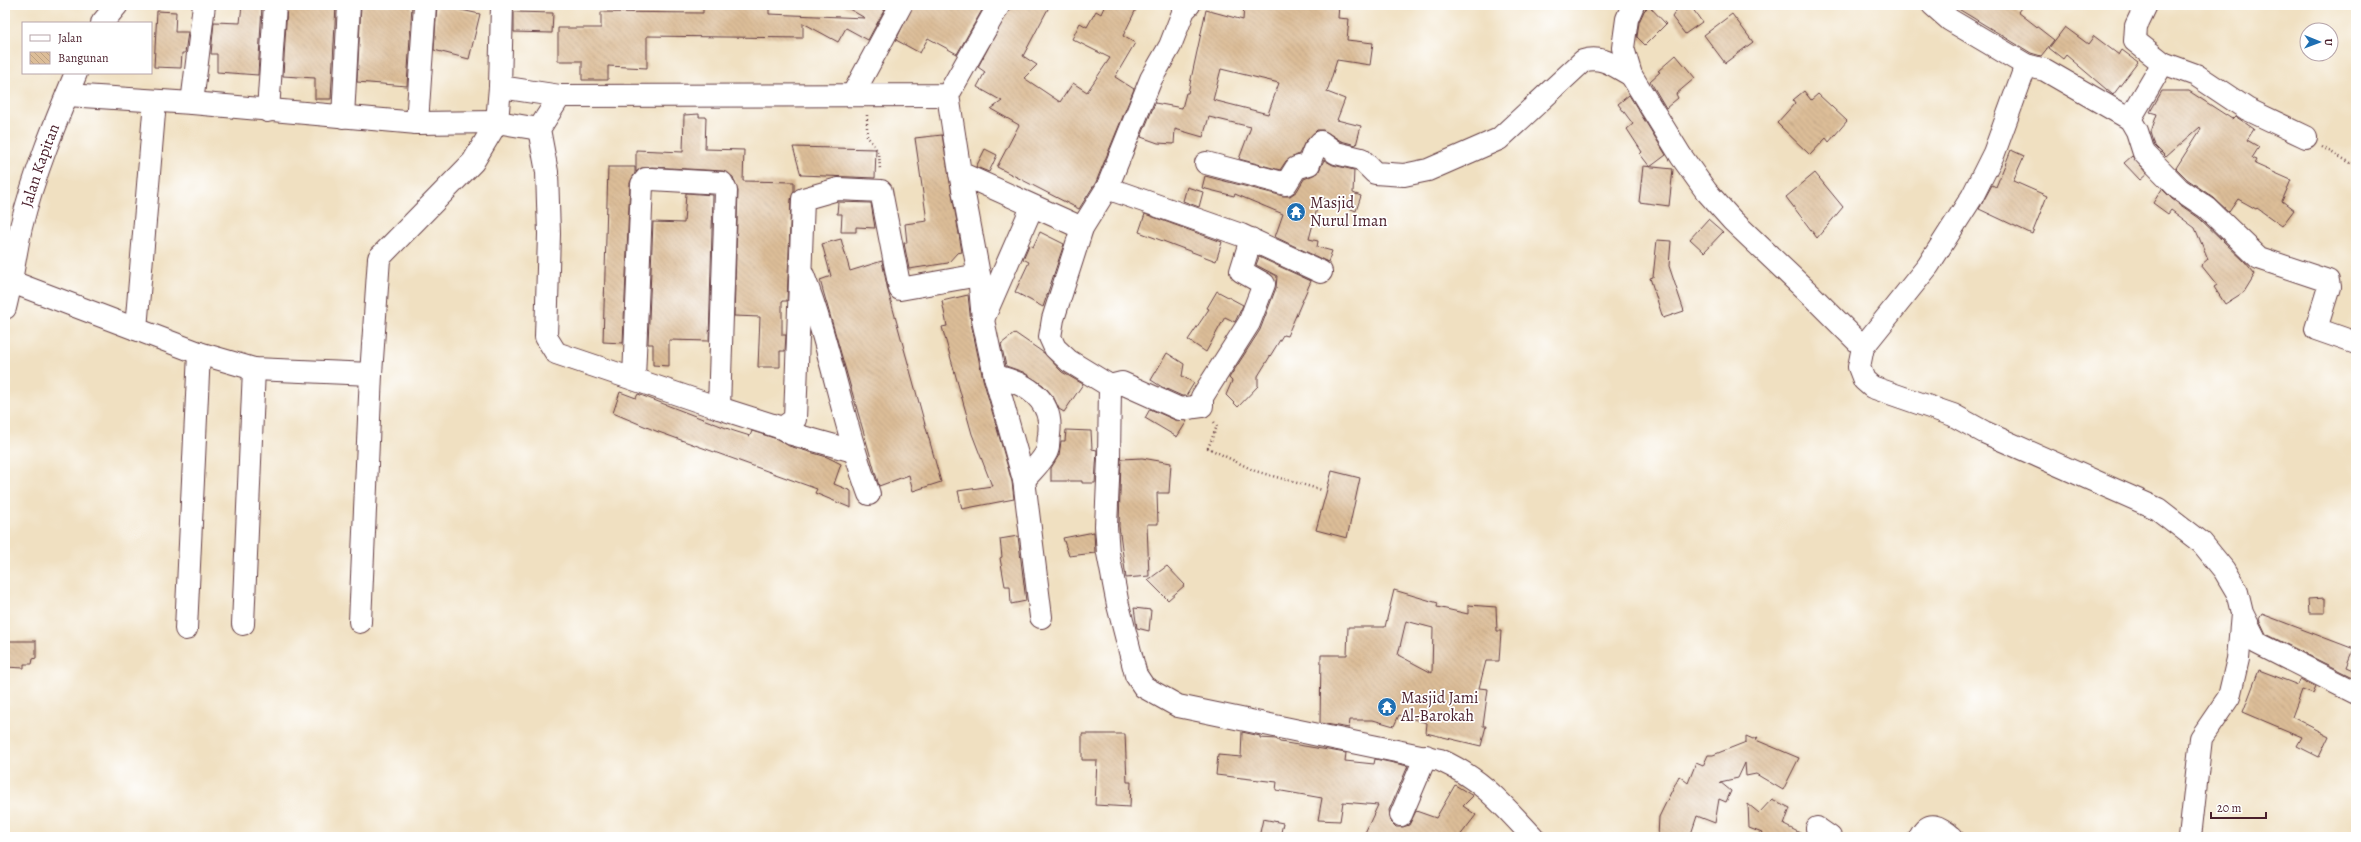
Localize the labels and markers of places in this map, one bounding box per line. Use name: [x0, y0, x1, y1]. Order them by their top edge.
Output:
place label: Masjid Nurul Iman: [1310, 192, 1387, 232]
temple icon: Masjid Nurul Iman: [1285, 201, 1307, 223]
place label: Masjid Jami Al-Barokah: [1400, 687, 1479, 727]
temple icon: Masjid Jami Al-Barokah: [1376, 696, 1398, 718]

